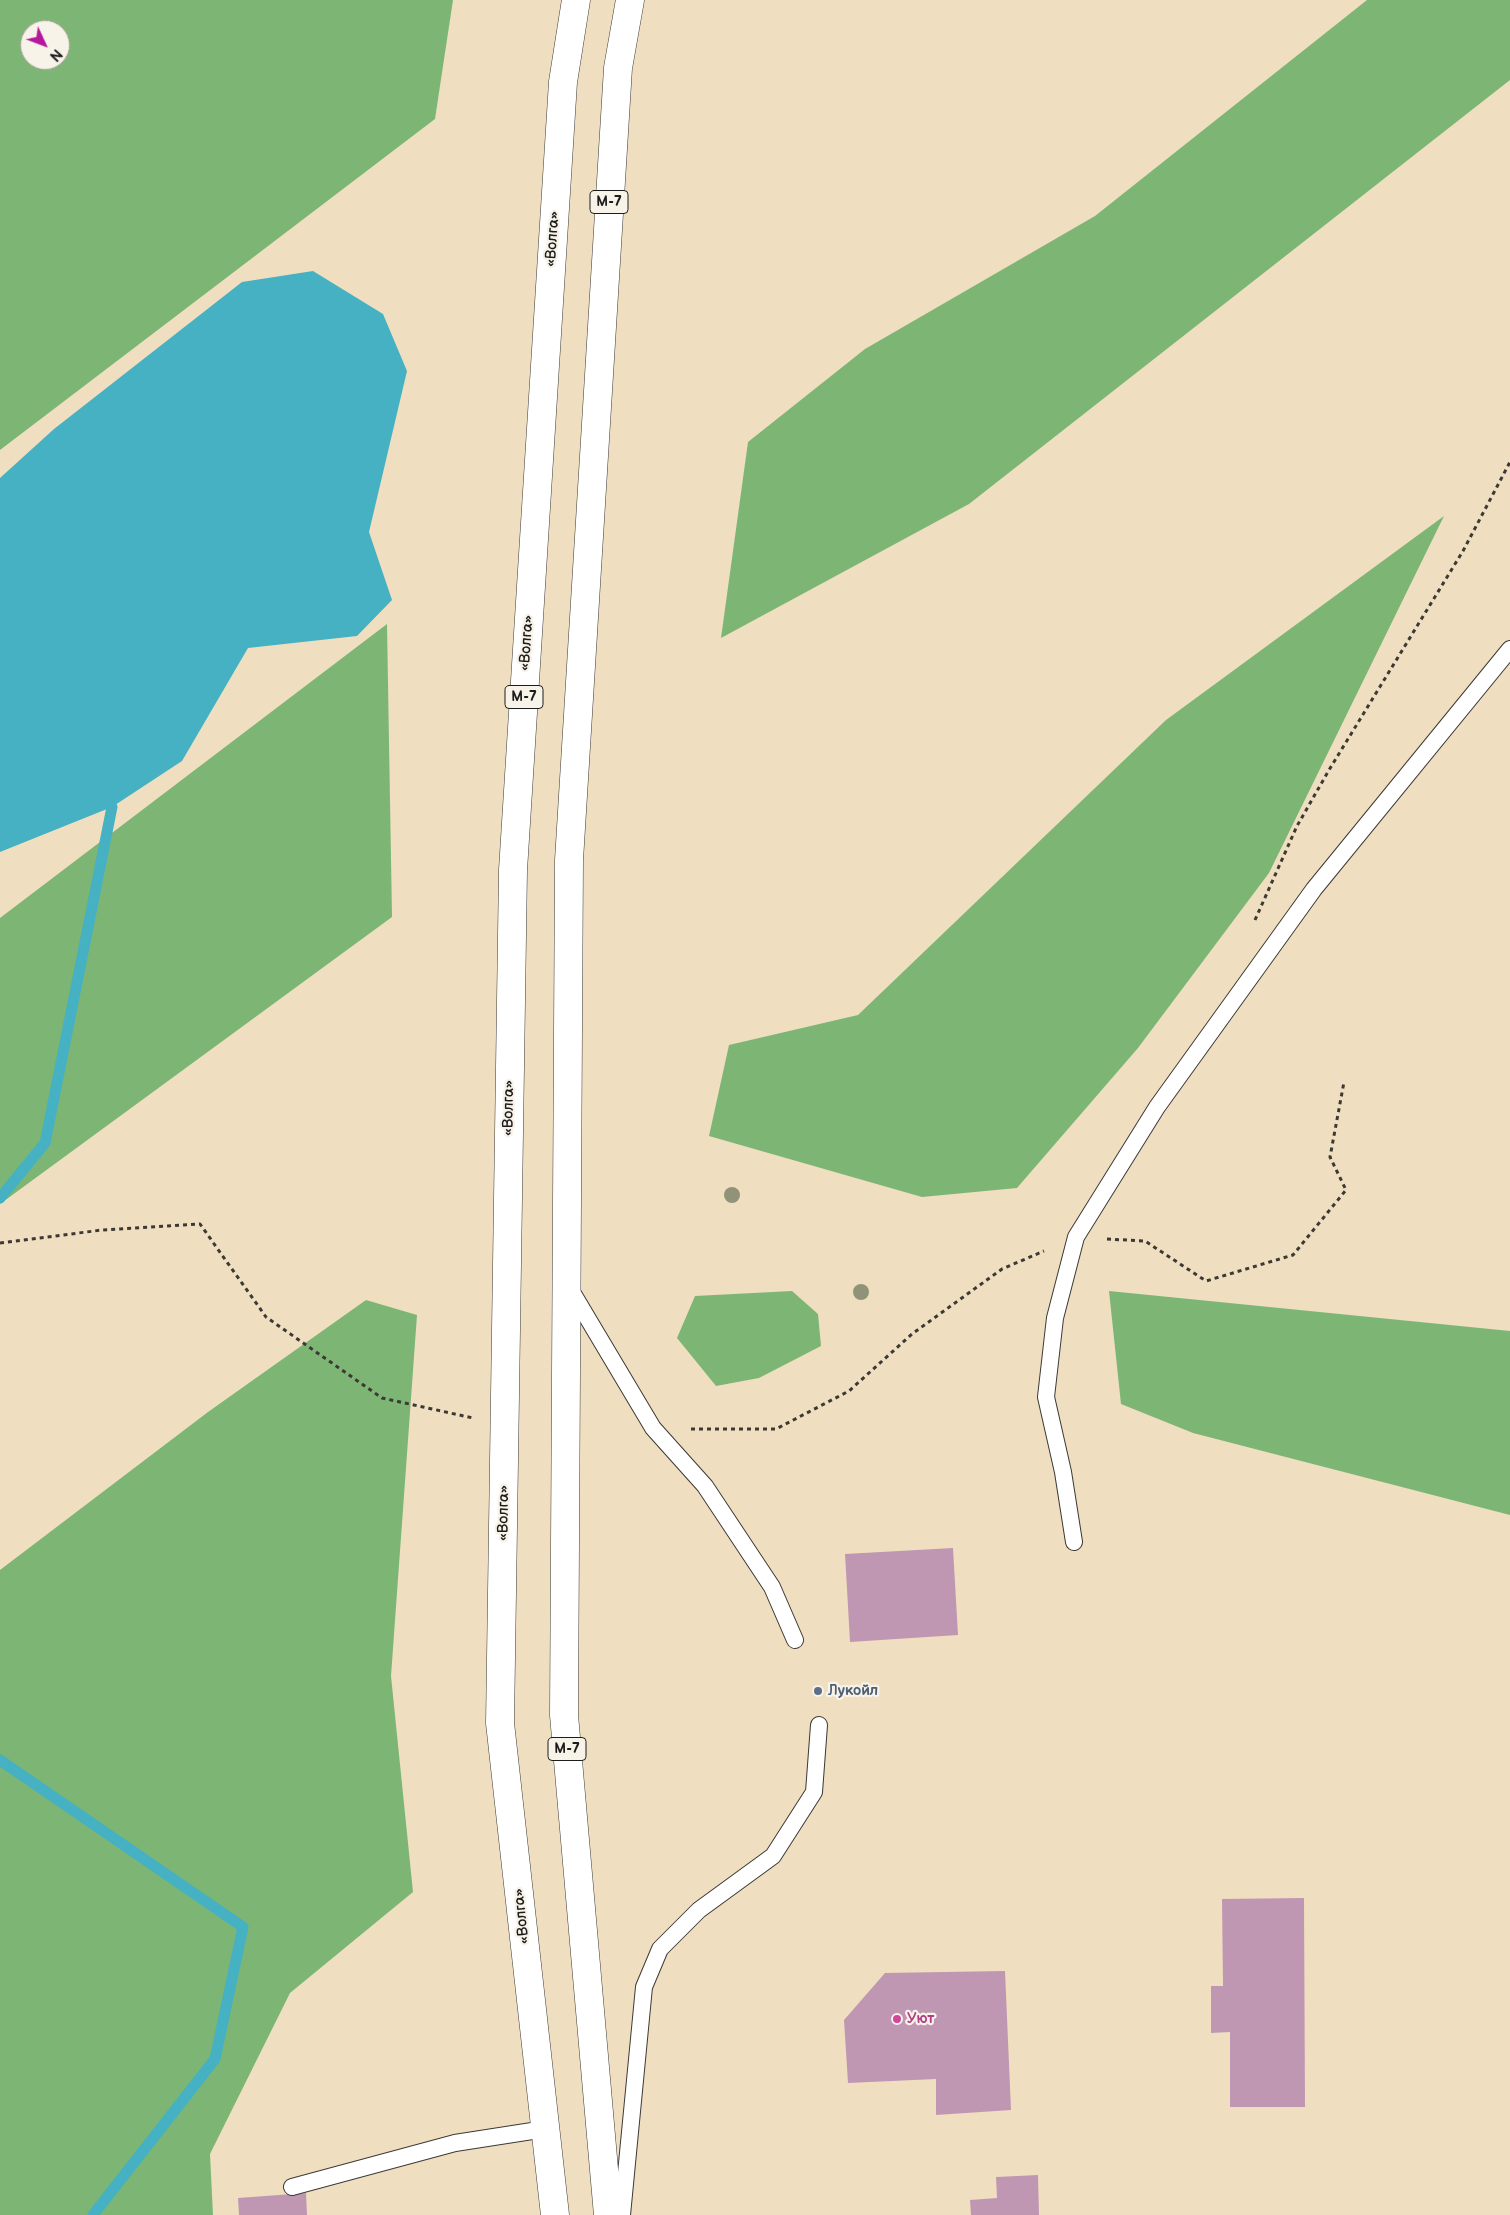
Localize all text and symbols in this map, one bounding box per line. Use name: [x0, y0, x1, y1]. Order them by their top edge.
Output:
north arrow: [20, 20, 70, 70]
text: N: [46, 45, 65, 65]
road number: М-7: [590, 190, 628, 213]
street label: «Волга»: [542, 210, 564, 268]
street label: «Волга»: [516, 614, 538, 672]
road number: М-7: [505, 686, 543, 709]
street label: «Волга»: [500, 1080, 518, 1136]
street label: «Волга»: [495, 1485, 513, 1541]
place label: Лукойл: [828, 1682, 878, 1700]
marker: Лукойл: [812, 1685, 824, 1697]
road number: М-7: [548, 1738, 586, 1760]
street label: «Волга»: [510, 1887, 534, 1945]
place label: Уют: [907, 2010, 934, 2028]
marker: Уют: [891, 2013, 903, 2025]

